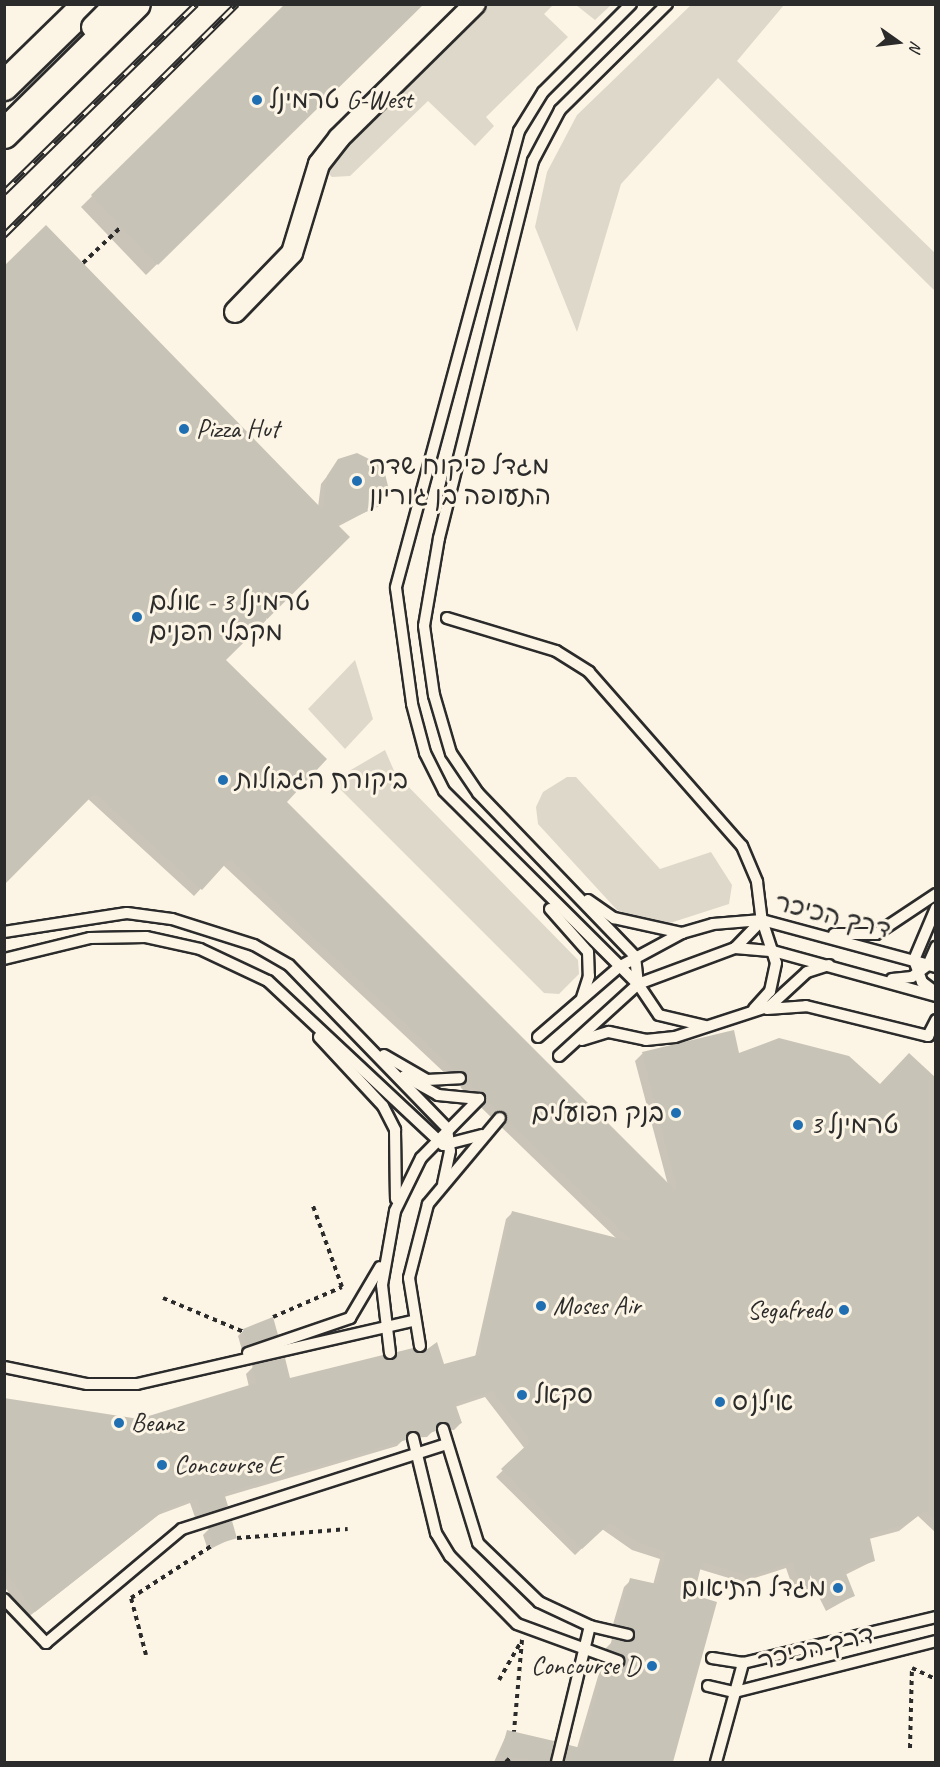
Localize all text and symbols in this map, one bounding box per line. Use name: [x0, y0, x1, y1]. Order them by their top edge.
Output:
north arrow: [868, 12, 928, 72]
text: N: [905, 39, 926, 54]
place label: טרמינל G-West: [269, 84, 412, 116]
marker: טרמינל G-West: [250, 93, 264, 107]
place label: Pizza Hut: [196, 413, 279, 445]
marker: Pizza Hut: [177, 422, 191, 436]
place label: מגדל פיקוח שדה התעופה בן גוריון: [369, 450, 551, 512]
marker: מגדל פיקוח שדה התעופה בן גוריון: [350, 474, 364, 488]
place label: טרמינל 3 - אולם מקבלי הפנים: [149, 586, 310, 648]
marker: טרמינל 3 - אולם מקבלי הפנים: [130, 610, 144, 624]
place label: ביקורת הגבולות: [235, 764, 408, 796]
marker: ביקורת הגבולות: [216, 773, 230, 787]
street label: דרך הכיכר: [772, 887, 894, 945]
place label: בנק הפועלים: [532, 1097, 664, 1129]
marker: בנק הפועלים: [669, 1106, 683, 1120]
place label: טרמינל 3: [810, 1109, 899, 1141]
marker: טרמינל 3: [791, 1118, 805, 1132]
place label: Moses Air: [553, 1290, 641, 1322]
place label: Segafredo: [747, 1294, 832, 1326]
marker: Moses Air: [534, 1299, 548, 1313]
marker: Segafredo: [837, 1303, 851, 1317]
place label: סקאל: [534, 1379, 593, 1411]
place label: אילנ'ס: [732, 1386, 793, 1418]
marker: סקאל: [515, 1388, 529, 1402]
marker: אילנ'ס: [713, 1395, 727, 1409]
place label: Beanz: [131, 1407, 183, 1439]
marker: Beanz: [112, 1416, 126, 1430]
place label: Concourse E: [174, 1449, 282, 1481]
marker: Concourse E: [155, 1458, 169, 1472]
place label: מגדל התיאום: [681, 1572, 826, 1604]
marker: מגדל התיאום: [831, 1581, 845, 1595]
street label: דרך הכיכר: [755, 1619, 877, 1677]
place label: Concourse D: [531, 1650, 640, 1682]
marker: Concourse D: [645, 1659, 659, 1673]

